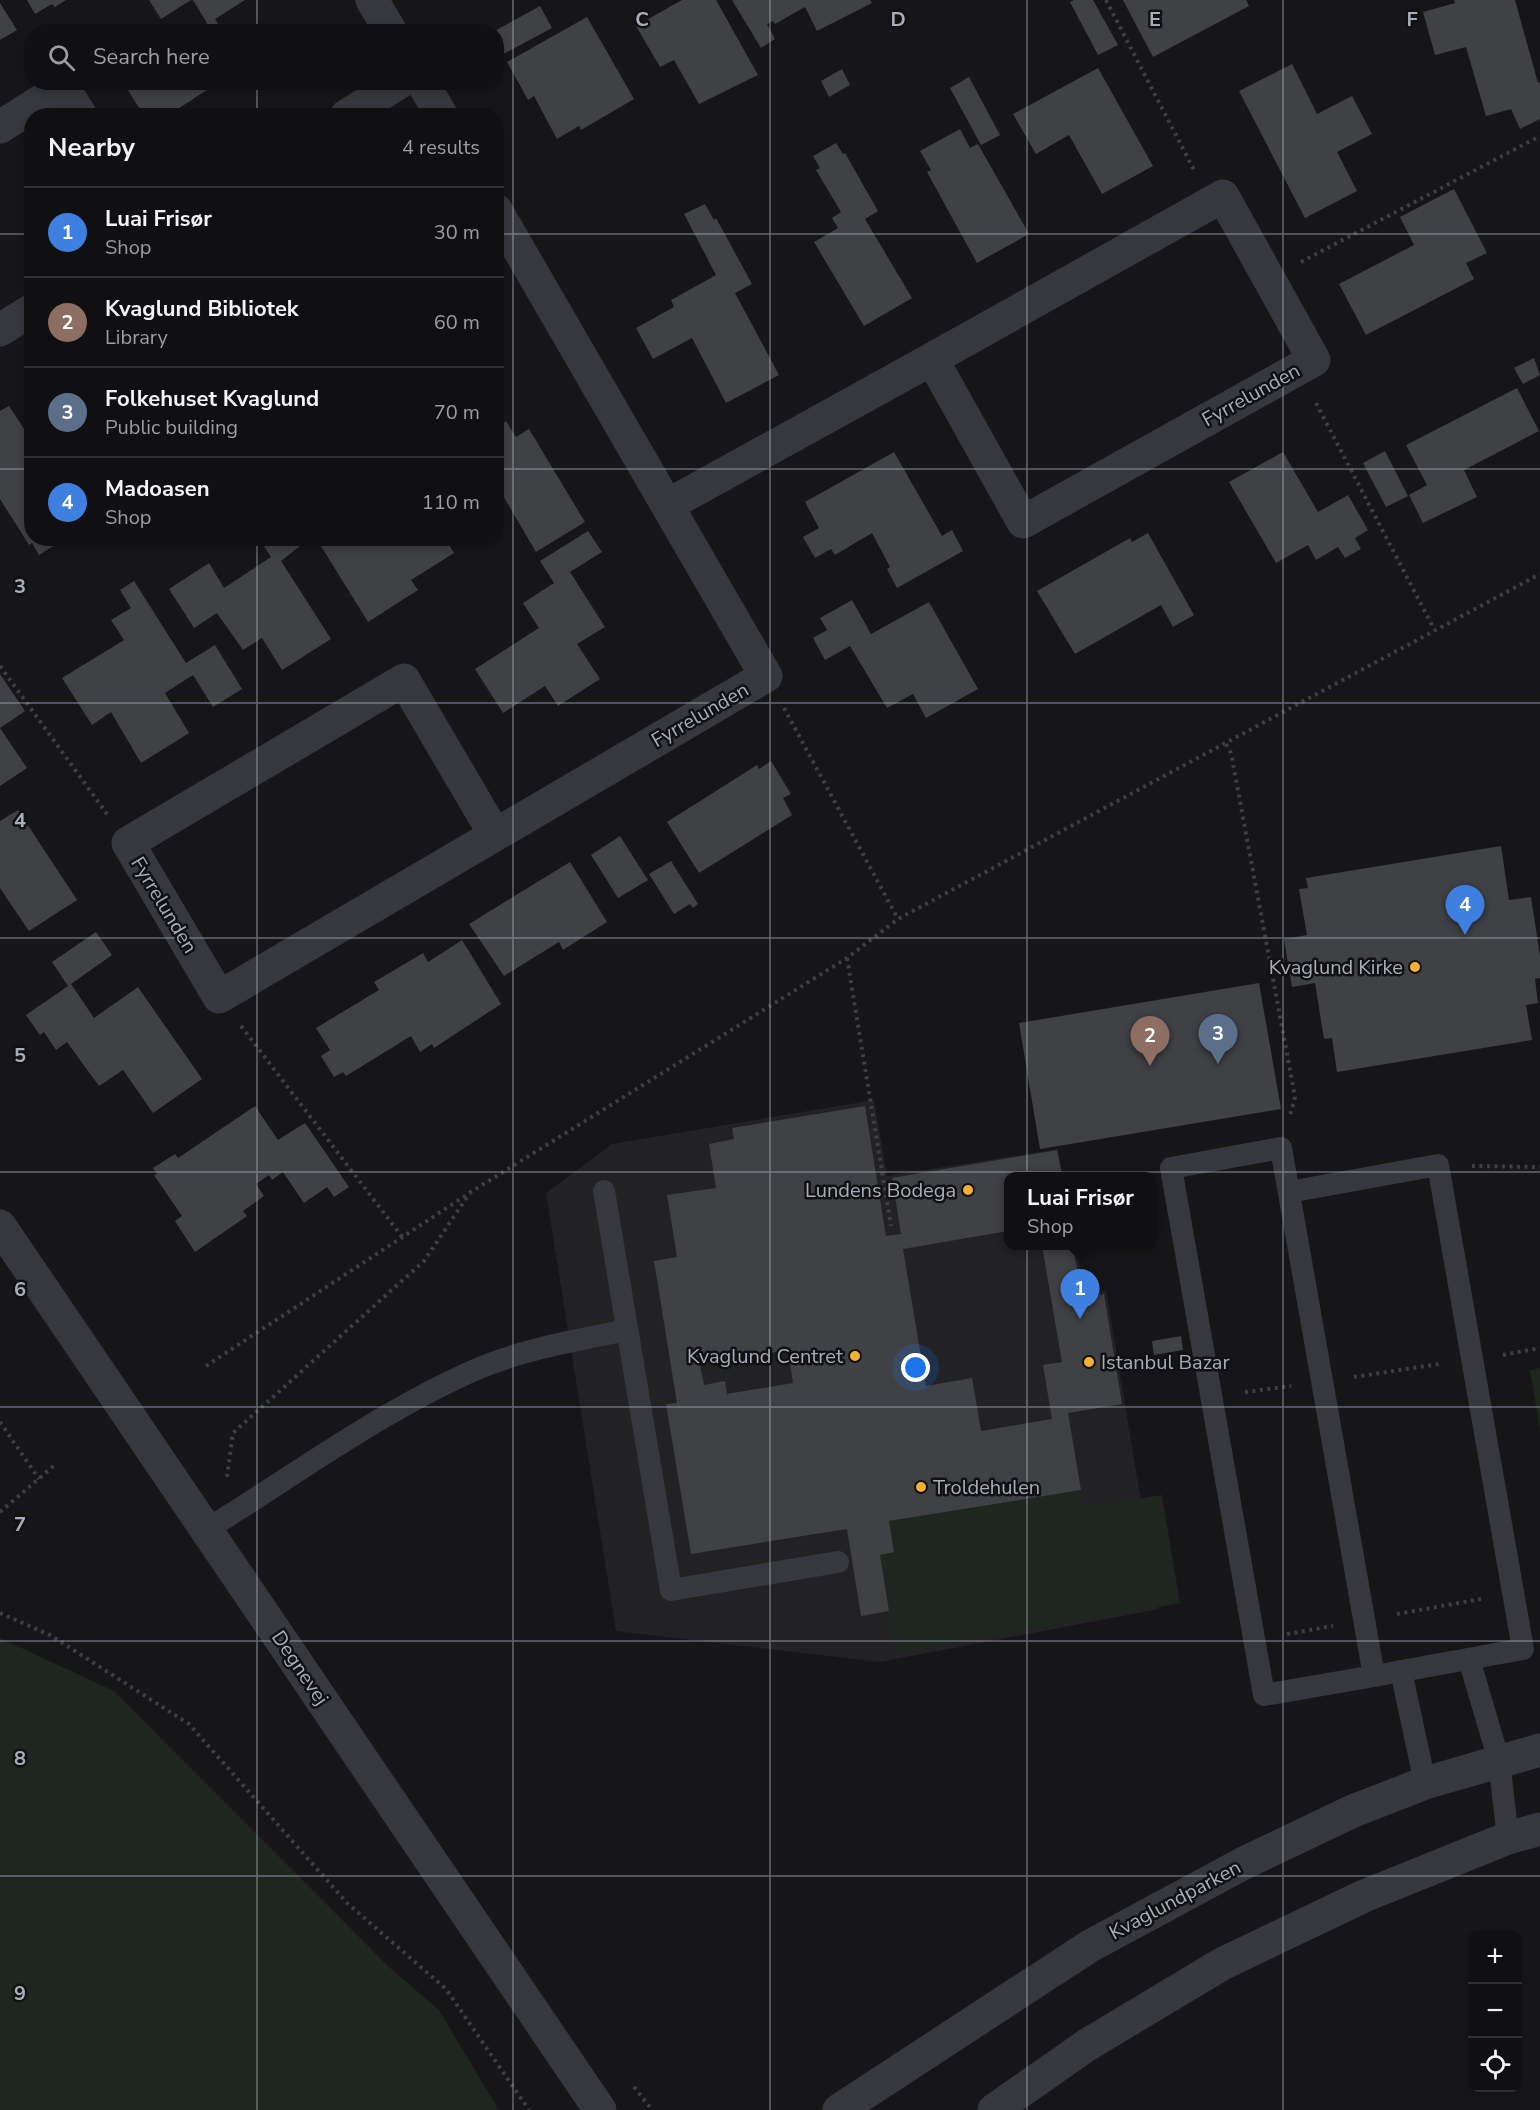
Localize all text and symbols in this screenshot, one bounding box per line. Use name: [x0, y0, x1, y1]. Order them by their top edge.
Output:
text: C: [635, 6, 649, 33]
text: D: [890, 6, 906, 33]
text: E: [1149, 6, 1161, 33]
text: F: [1406, 6, 1418, 33]
search box: [24, 24, 504, 90]
icon: search: [45, 41, 78, 74]
text: Search here: [93, 42, 210, 72]
text: Nearby: [48, 130, 135, 165]
text: 4 results: [402, 134, 480, 161]
text: Luai Frisør: [105, 204, 212, 234]
text: 1: [62, 219, 74, 246]
text: 30 m: [434, 219, 480, 246]
text: Shop: [105, 234, 151, 261]
text: Kvaglund Bibliotek: [105, 294, 299, 324]
text: 2: [62, 309, 74, 336]
text: 60 m: [434, 309, 480, 336]
text: Library: [105, 324, 168, 351]
street label: Fyrrelunden: [1197, 357, 1305, 433]
text: Folkehuset Kvaglund: [105, 384, 319, 414]
text: 3: [62, 399, 74, 426]
text: 70 m: [434, 399, 480, 426]
text: Public building: [105, 414, 238, 441]
text: Madoasen: [105, 474, 210, 504]
text: 4: [62, 489, 74, 516]
text: 110 m: [422, 489, 480, 516]
text: Shop: [105, 504, 151, 531]
text: 3: [14, 573, 26, 600]
street label: Fyrrelunden: [646, 676, 754, 754]
text: 4: [14, 807, 26, 834]
street label: Fyrrelunden: [125, 852, 203, 958]
pin: 4: [1446, 886, 1484, 935]
place label: Kvaglund Kirke: [1269, 954, 1403, 981]
marker: Kvaglund Kirke: [1408, 960, 1422, 974]
pin: 3: [1198, 1014, 1238, 1064]
pin: 2: [1130, 1016, 1170, 1066]
text: 5: [14, 1042, 26, 1069]
popup: [1004, 1172, 1157, 1250]
place label: Lundens Bodega: [805, 1177, 956, 1204]
marker: Lundens Bodega: [961, 1183, 975, 1197]
text: Luai Frisør: [1027, 1183, 1134, 1213]
text: Shop: [1027, 1213, 1074, 1240]
pin: 1: [1060, 1270, 1100, 1319]
text: 6: [14, 1276, 26, 1303]
place label: Kvaglund Centret: [687, 1343, 844, 1370]
marker: Kvaglund Centret: [848, 1349, 862, 1363]
place label: Istanbul Bazar: [1101, 1349, 1230, 1376]
your location: [901, 1353, 930, 1382]
marker: Istanbul Bazar: [1082, 1355, 1096, 1369]
place label: Troldehulen: [933, 1474, 1040, 1501]
marker: Troldehulen: [914, 1480, 928, 1494]
text: 7: [14, 1511, 26, 1538]
street label: Degnevej: [265, 1625, 335, 1711]
text: 8: [14, 1745, 26, 1772]
street label: Kvaglundparken: [1104, 1854, 1246, 1946]
map controls: [1468, 1930, 1522, 2092]
button: +: [1468, 1930, 1522, 1984]
text: 9: [14, 1980, 26, 2007]
button: −: [1468, 1984, 1522, 2038]
button: locate: [1468, 2038, 1522, 2092]

